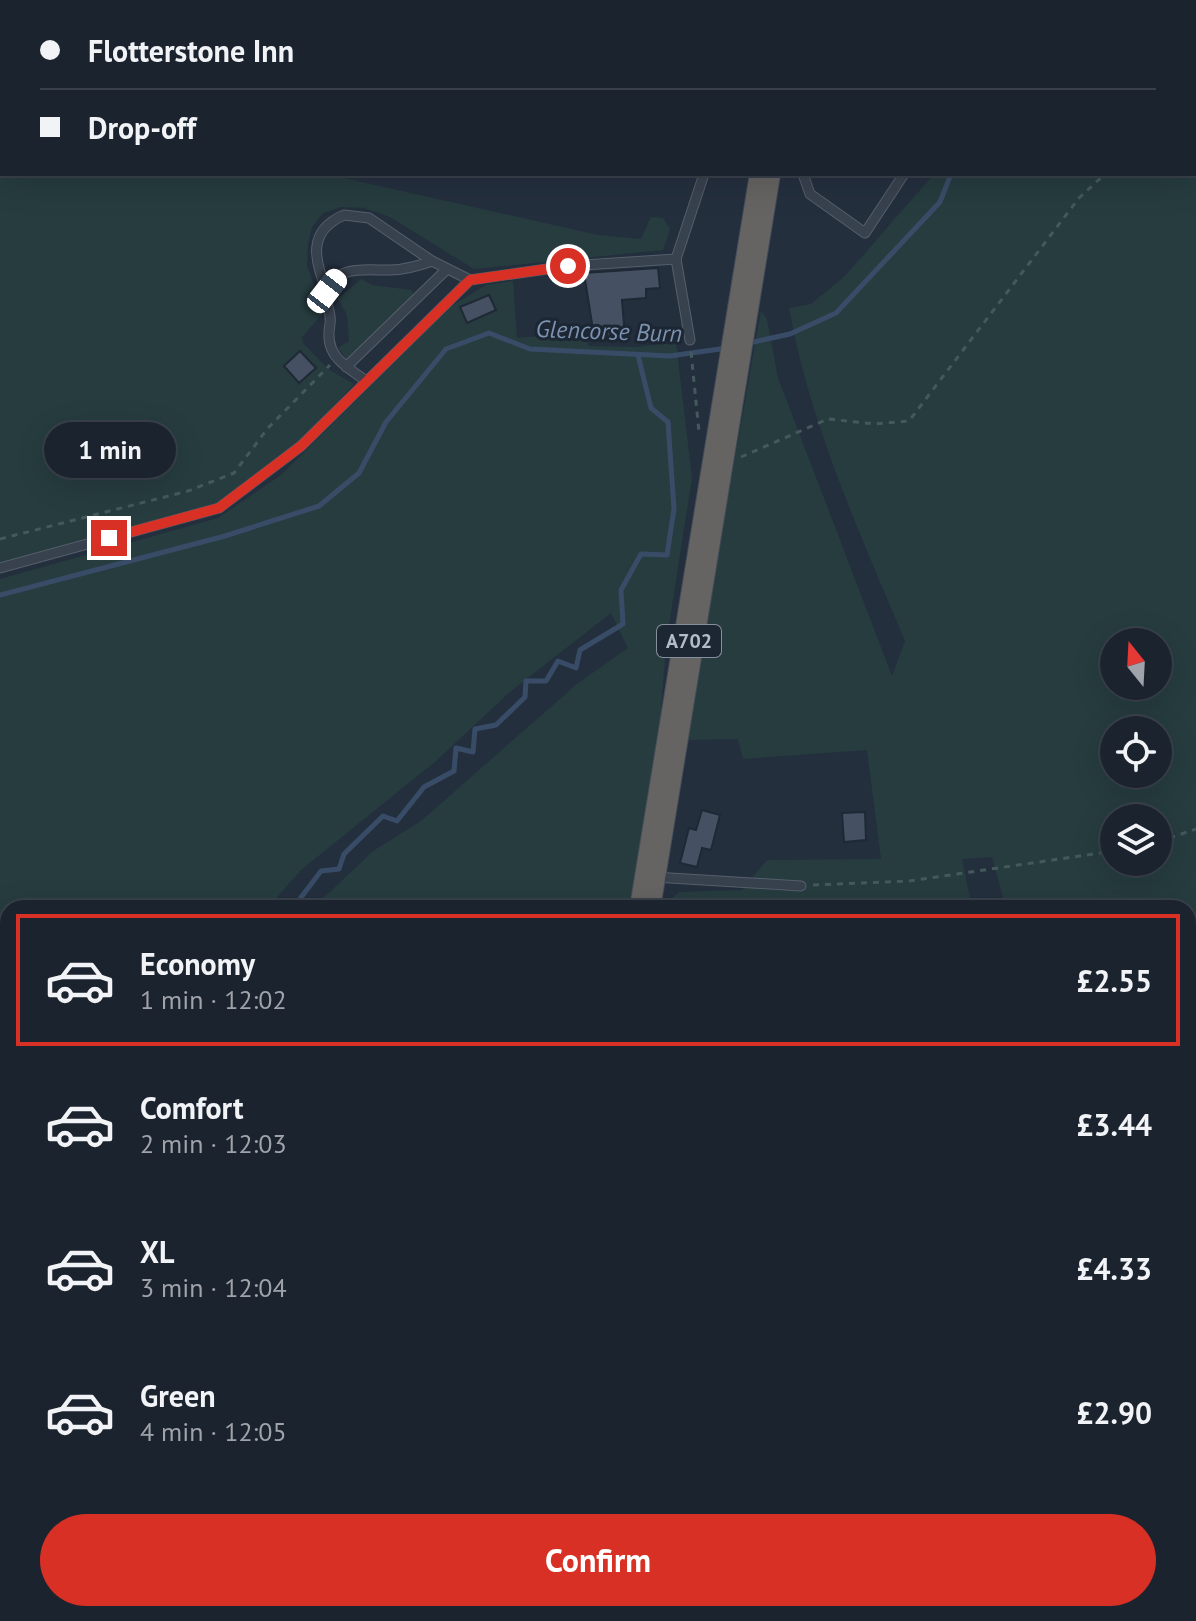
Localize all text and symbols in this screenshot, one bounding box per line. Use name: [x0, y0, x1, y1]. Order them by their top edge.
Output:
text: Flotterstone Inn: [88, 31, 294, 70]
text: Drop-off: [88, 108, 196, 147]
route start: [550, 248, 586, 284]
car: [303, 265, 351, 317]
water label: Glencorse Burn: [535, 313, 683, 349]
callout: 1 min: [43, 422, 175, 478]
text: 1 min: [78, 433, 142, 466]
route end: [91, 520, 127, 556]
road number: A702: [657, 625, 721, 657]
north arrow: [1100, 628, 1172, 700]
map controls: [1100, 628, 1172, 876]
button: locate: [1100, 716, 1172, 788]
button: layers: [1100, 804, 1172, 876]
icon: car: [44, 944, 116, 1016]
text: Economy: [140, 944, 255, 983]
text: £2.55: [1077, 961, 1152, 1000]
text: 1 min · 12:02: [140, 983, 287, 1016]
icon: car: [44, 1088, 116, 1160]
text: Comfort: [140, 1088, 243, 1127]
text: £3.44: [1077, 1105, 1152, 1144]
text: 2 min · 12:03: [140, 1127, 287, 1160]
icon: car: [44, 1232, 116, 1304]
text: XL: [140, 1232, 174, 1271]
text: £4.33: [1077, 1249, 1152, 1288]
text: 3 min · 12:04: [140, 1271, 287, 1304]
icon: car: [44, 1376, 116, 1448]
text: Green: [140, 1376, 215, 1415]
text: £2.90: [1077, 1393, 1152, 1432]
text: 4 min · 12:05: [140, 1415, 287, 1448]
button: Confirm: [40, 1514, 1156, 1606]

